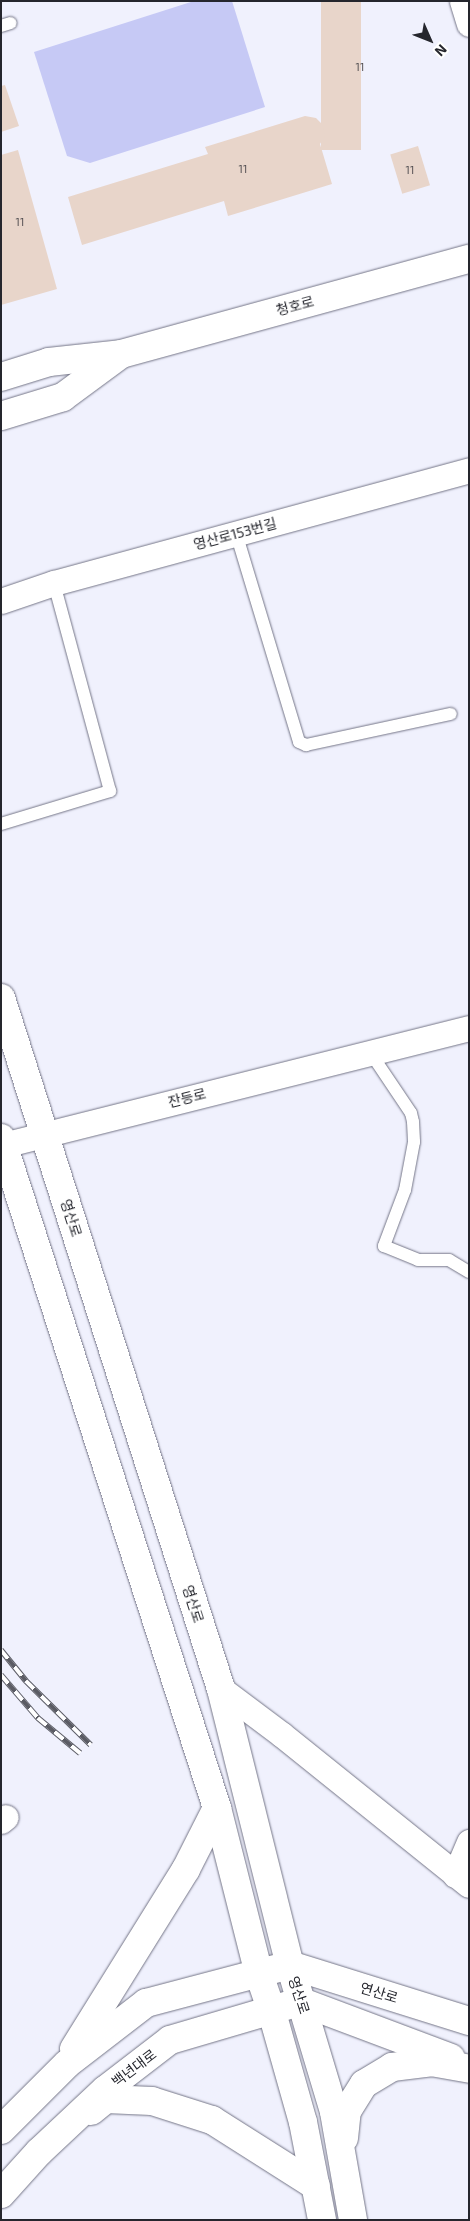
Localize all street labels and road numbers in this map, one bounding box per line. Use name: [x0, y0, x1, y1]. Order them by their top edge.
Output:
street label: 청호로: [274, 293, 316, 319]
street label: 영산로153번길: [192, 515, 278, 553]
street label: 잔등로: [166, 1085, 208, 1111]
street label: 영산로: [57, 1197, 85, 1239]
street label: 영산로: [179, 1583, 207, 1625]
street label: 영산로: [285, 1974, 313, 2016]
street label: 연산로: [358, 1979, 400, 2007]
street label: 백년대로: [108, 2046, 160, 2090]

